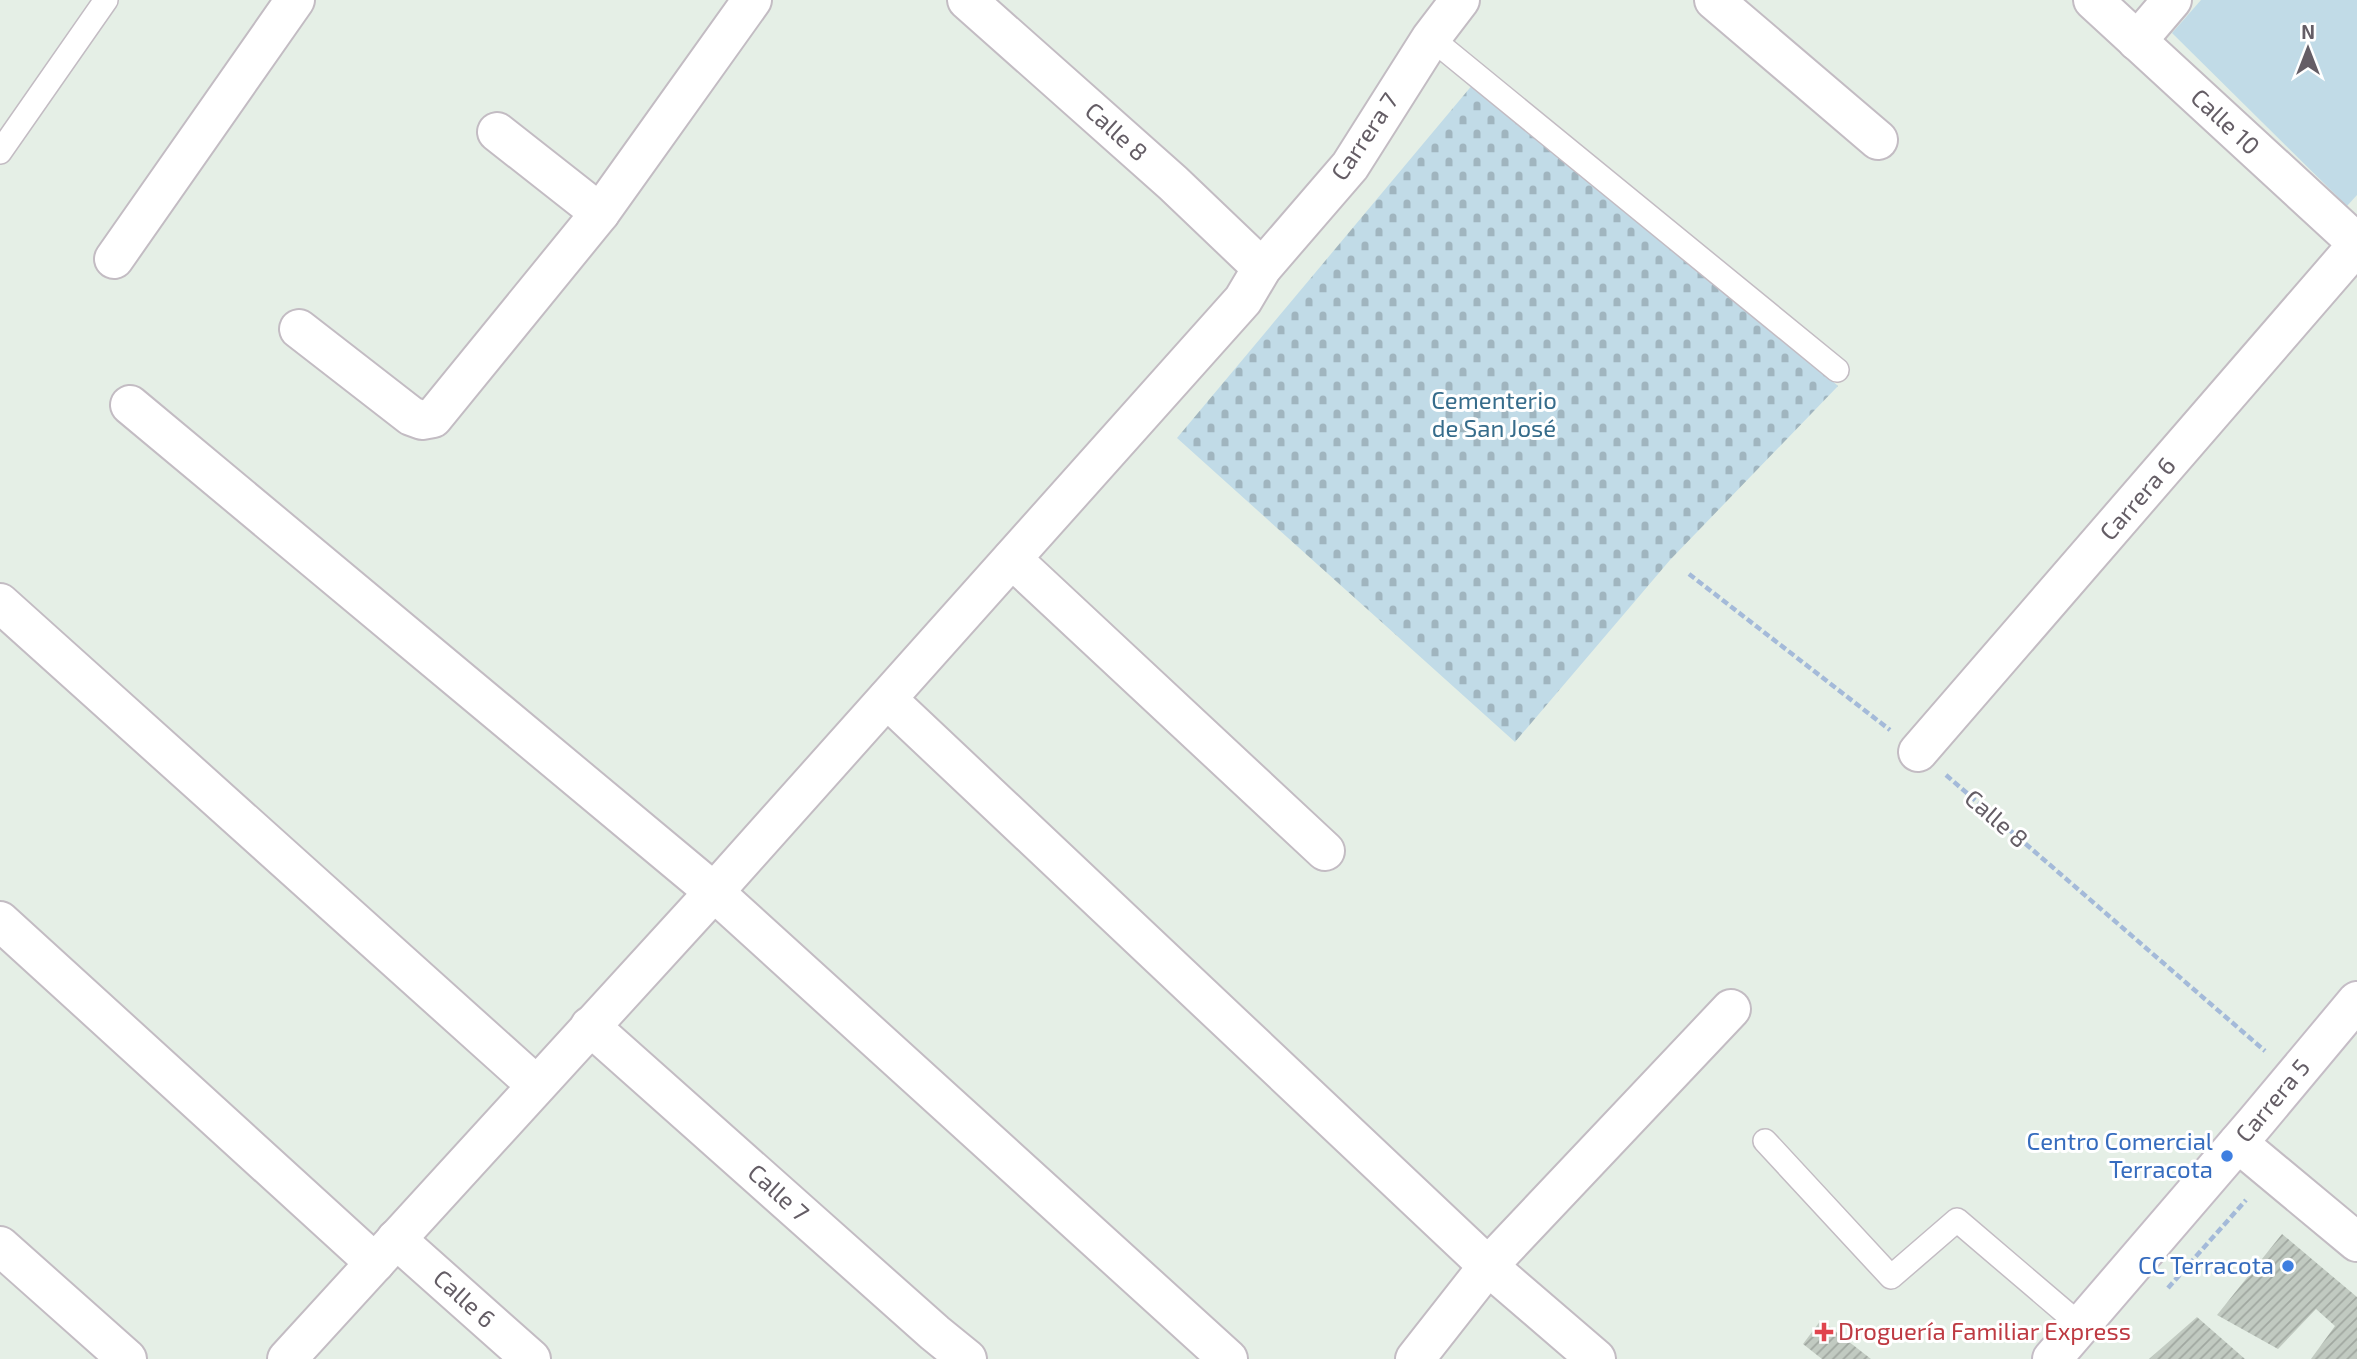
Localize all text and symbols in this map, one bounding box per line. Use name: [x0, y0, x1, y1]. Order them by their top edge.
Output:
north arrow: [2273, 14, 2343, 84]
text: N: [2301, 20, 2315, 43]
street label: Calle 10: [2186, 82, 2266, 160]
street label: Carrera 7: [1324, 87, 1403, 185]
street label: Calle 8: [1080, 95, 1154, 166]
park label: Cementerio de San José: [1431, 385, 1557, 442]
street label: Carrera 6: [2093, 451, 2181, 545]
street label: Calle 8: [1960, 783, 2034, 853]
street label: Carrera 5: [2229, 1053, 2315, 1148]
place label: Centro Comercial Terracota: [2027, 1126, 2213, 1183]
marker: Centro Comercial Terracota: [2219, 1148, 2235, 1164]
street label: Calle 7: [743, 1157, 815, 1227]
place label: CC Terracota: [2138, 1250, 2274, 1279]
marker: CC Terracota: [2280, 1258, 2296, 1274]
street label: Calle 6: [428, 1263, 502, 1333]
place label: Droguería Familiar Express: [1838, 1316, 2131, 1345]
marker: Droguería Familiar Express: [1816, 1324, 1832, 1340]

